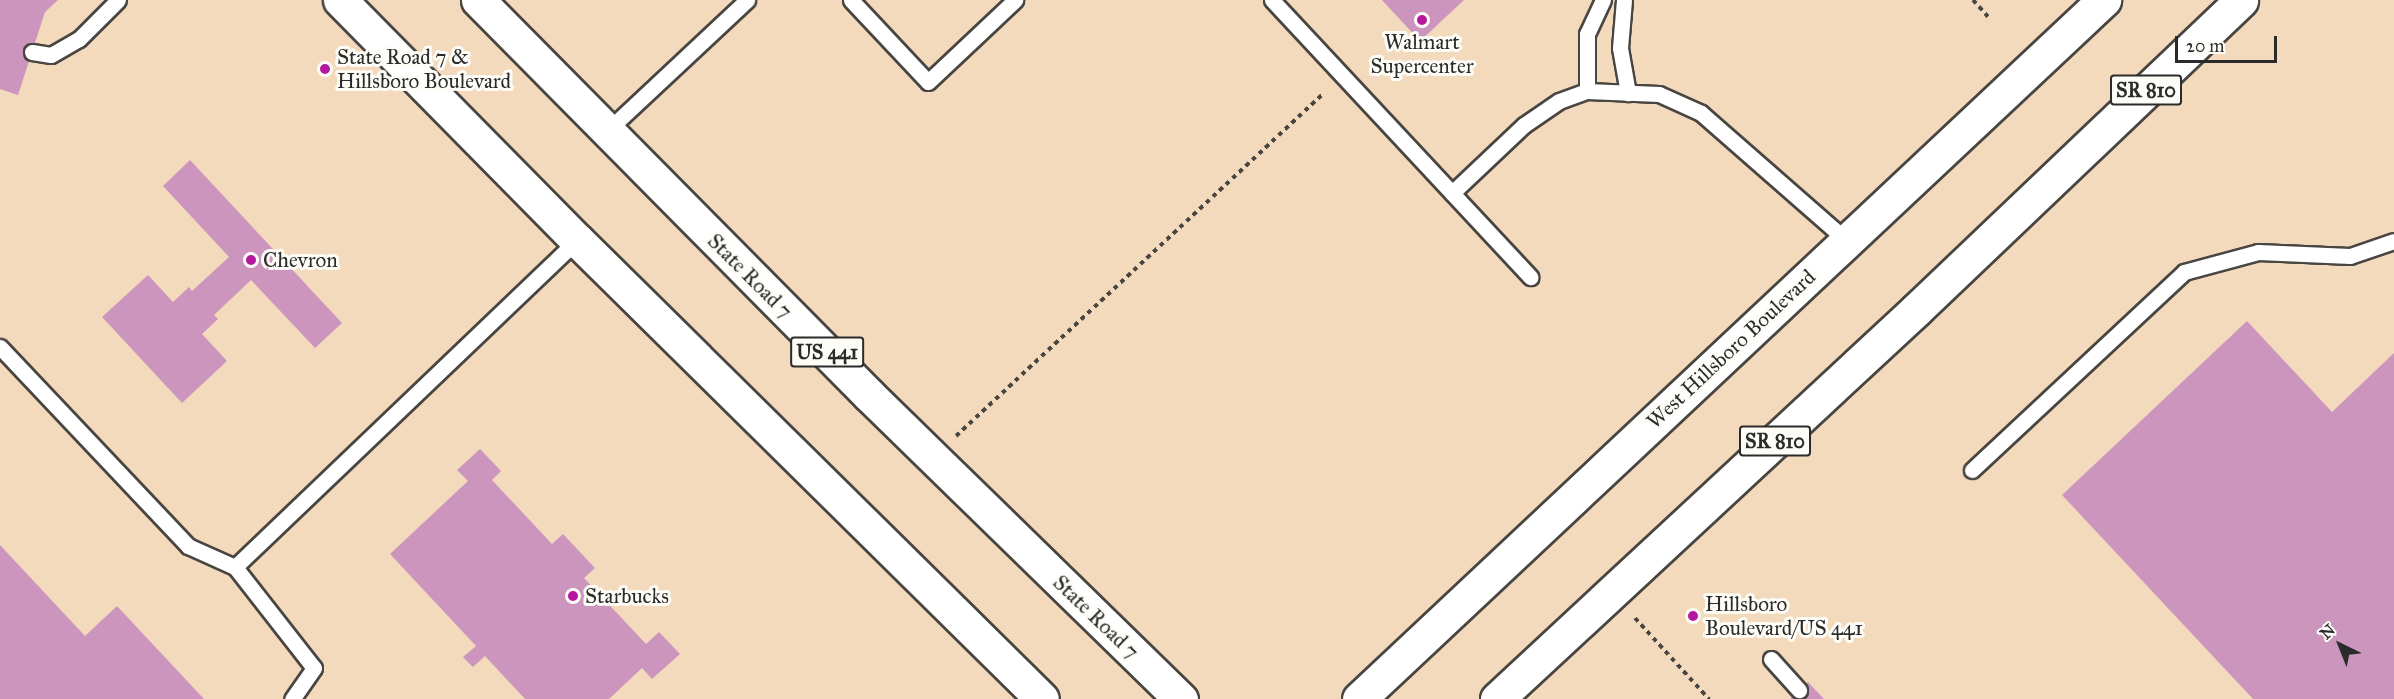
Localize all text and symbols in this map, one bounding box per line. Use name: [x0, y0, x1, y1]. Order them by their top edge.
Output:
marker: Walmart Supercenter: [1415, 13, 1429, 27]
scale bar: [2178, 24, 2280, 62]
place label: Walmart Supercenter: [1370, 29, 1474, 79]
text: 20 m: [2186, 35, 2224, 57]
place label: State Road 7 & Hillsboro Boulevard: [337, 44, 511, 94]
marker: State Road 7 & Hillsboro Boulevard: [318, 62, 332, 76]
road number: SR 810: [2110, 73, 2182, 107]
street label: State Road 7: [702, 228, 798, 324]
place label: Chevron: [263, 247, 338, 273]
marker: Chevron: [244, 253, 258, 267]
street label: West Hillsboro Boulevard: [1641, 264, 1821, 434]
road number: US 441: [790, 335, 864, 369]
road number: SR 810: [1739, 424, 1811, 458]
street label: State Road 7: [1048, 570, 1144, 664]
place label: Starbucks: [585, 583, 669, 609]
marker: Starbucks: [566, 589, 580, 603]
place label: Hillsboro Boulevard/US 441: [1705, 591, 1863, 641]
marker: Hillsboro Boulevard/US 441: [1686, 609, 1700, 623]
north arrow: [2310, 615, 2370, 675]
text: N: [2316, 620, 2339, 643]

